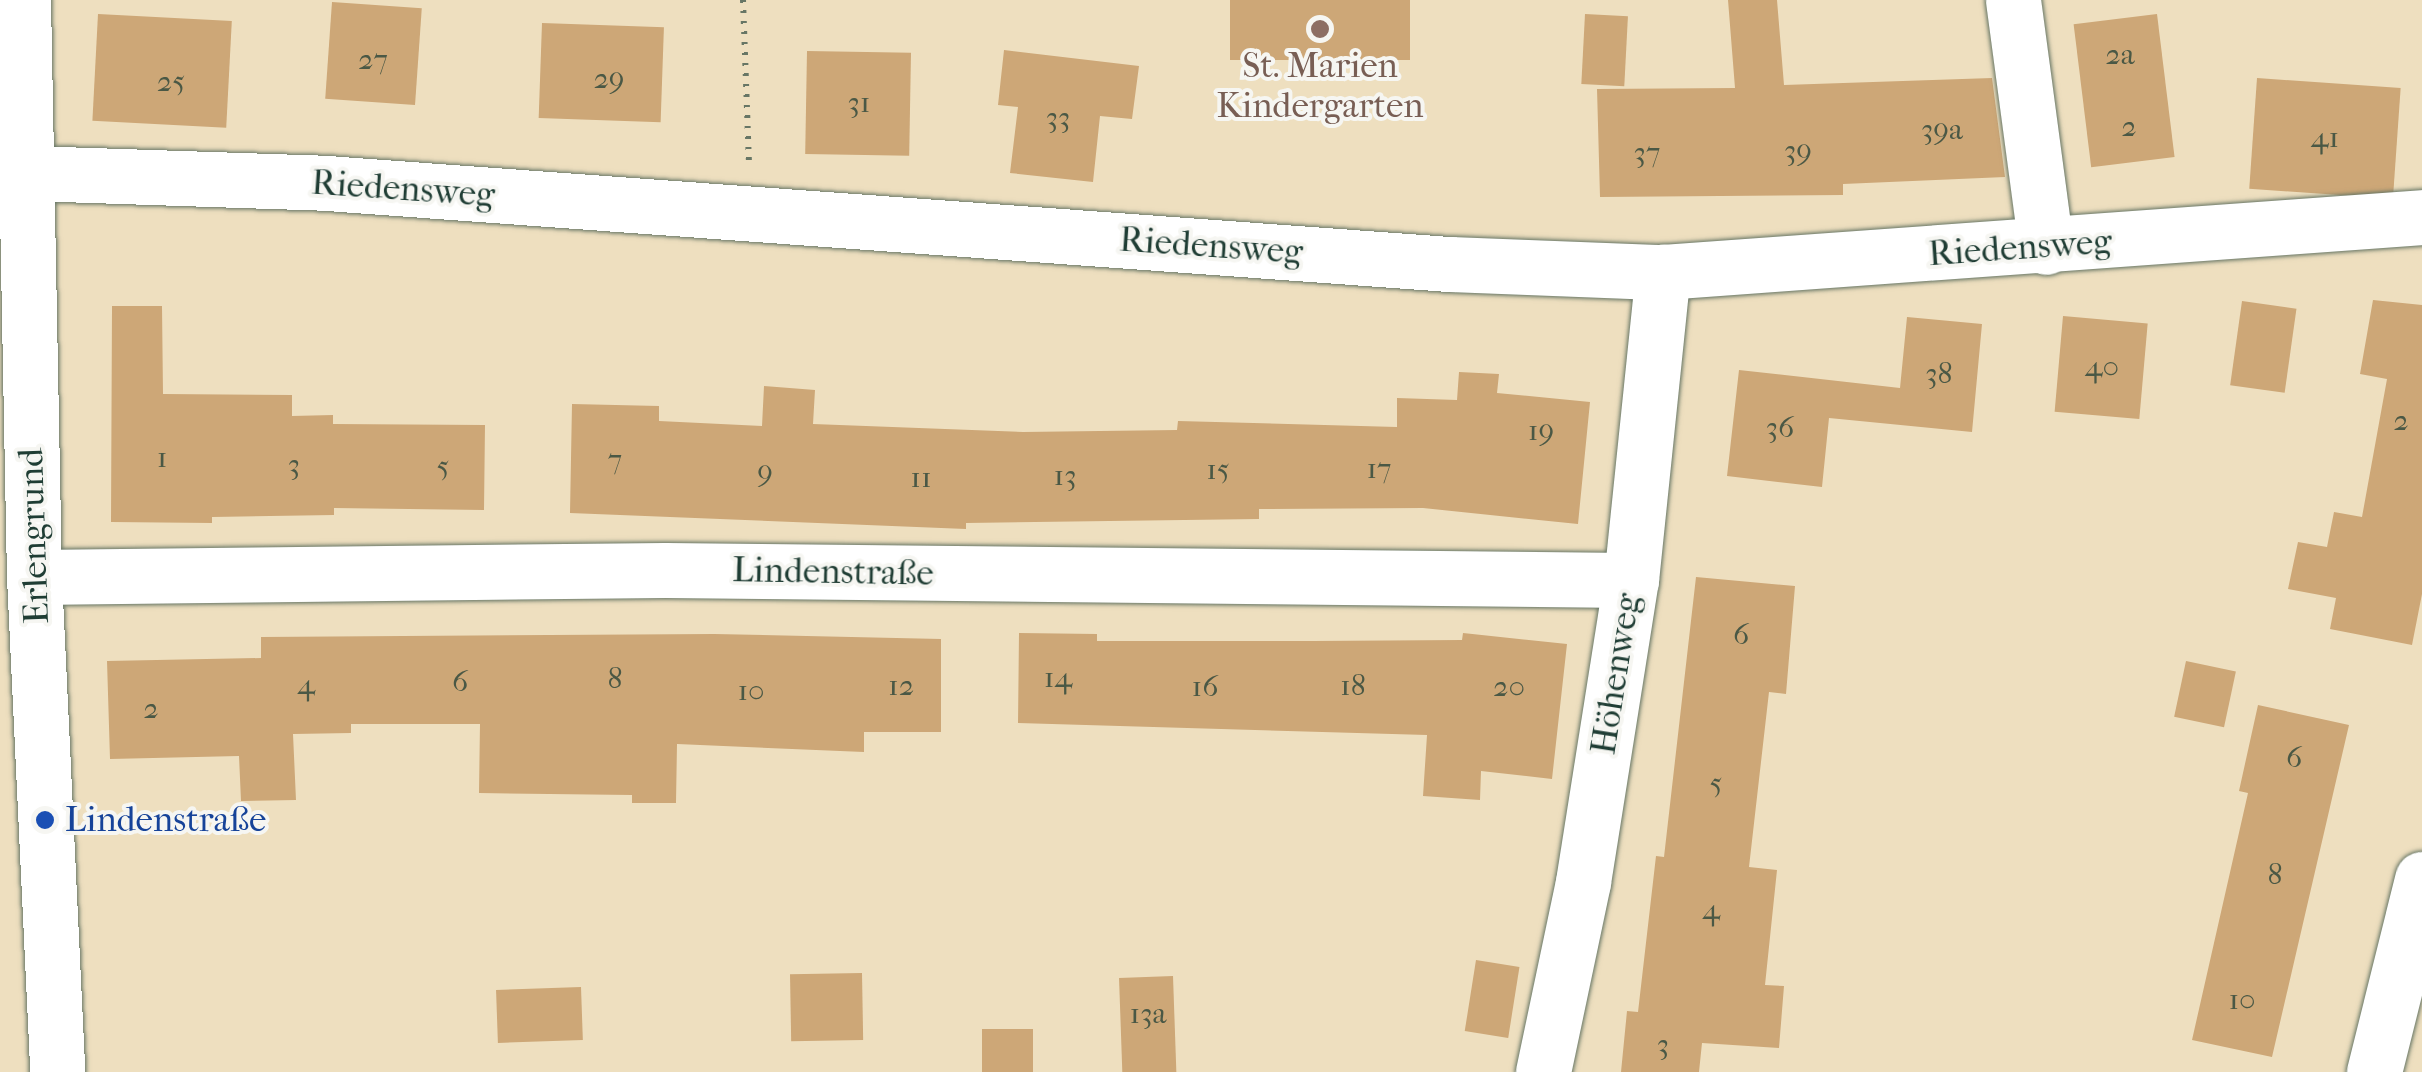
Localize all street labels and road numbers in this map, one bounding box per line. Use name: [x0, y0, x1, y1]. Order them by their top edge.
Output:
street label: Riedensweg: [310, 162, 496, 216]
street label: Riedensweg: [1118, 219, 1304, 273]
street label: Riedensweg: [1927, 221, 2113, 275]
street label: Erlengrund: [10, 447, 58, 625]
street label: Lindenstraße: [732, 549, 934, 595]
street label: Höhenweg: [1583, 590, 1649, 758]

